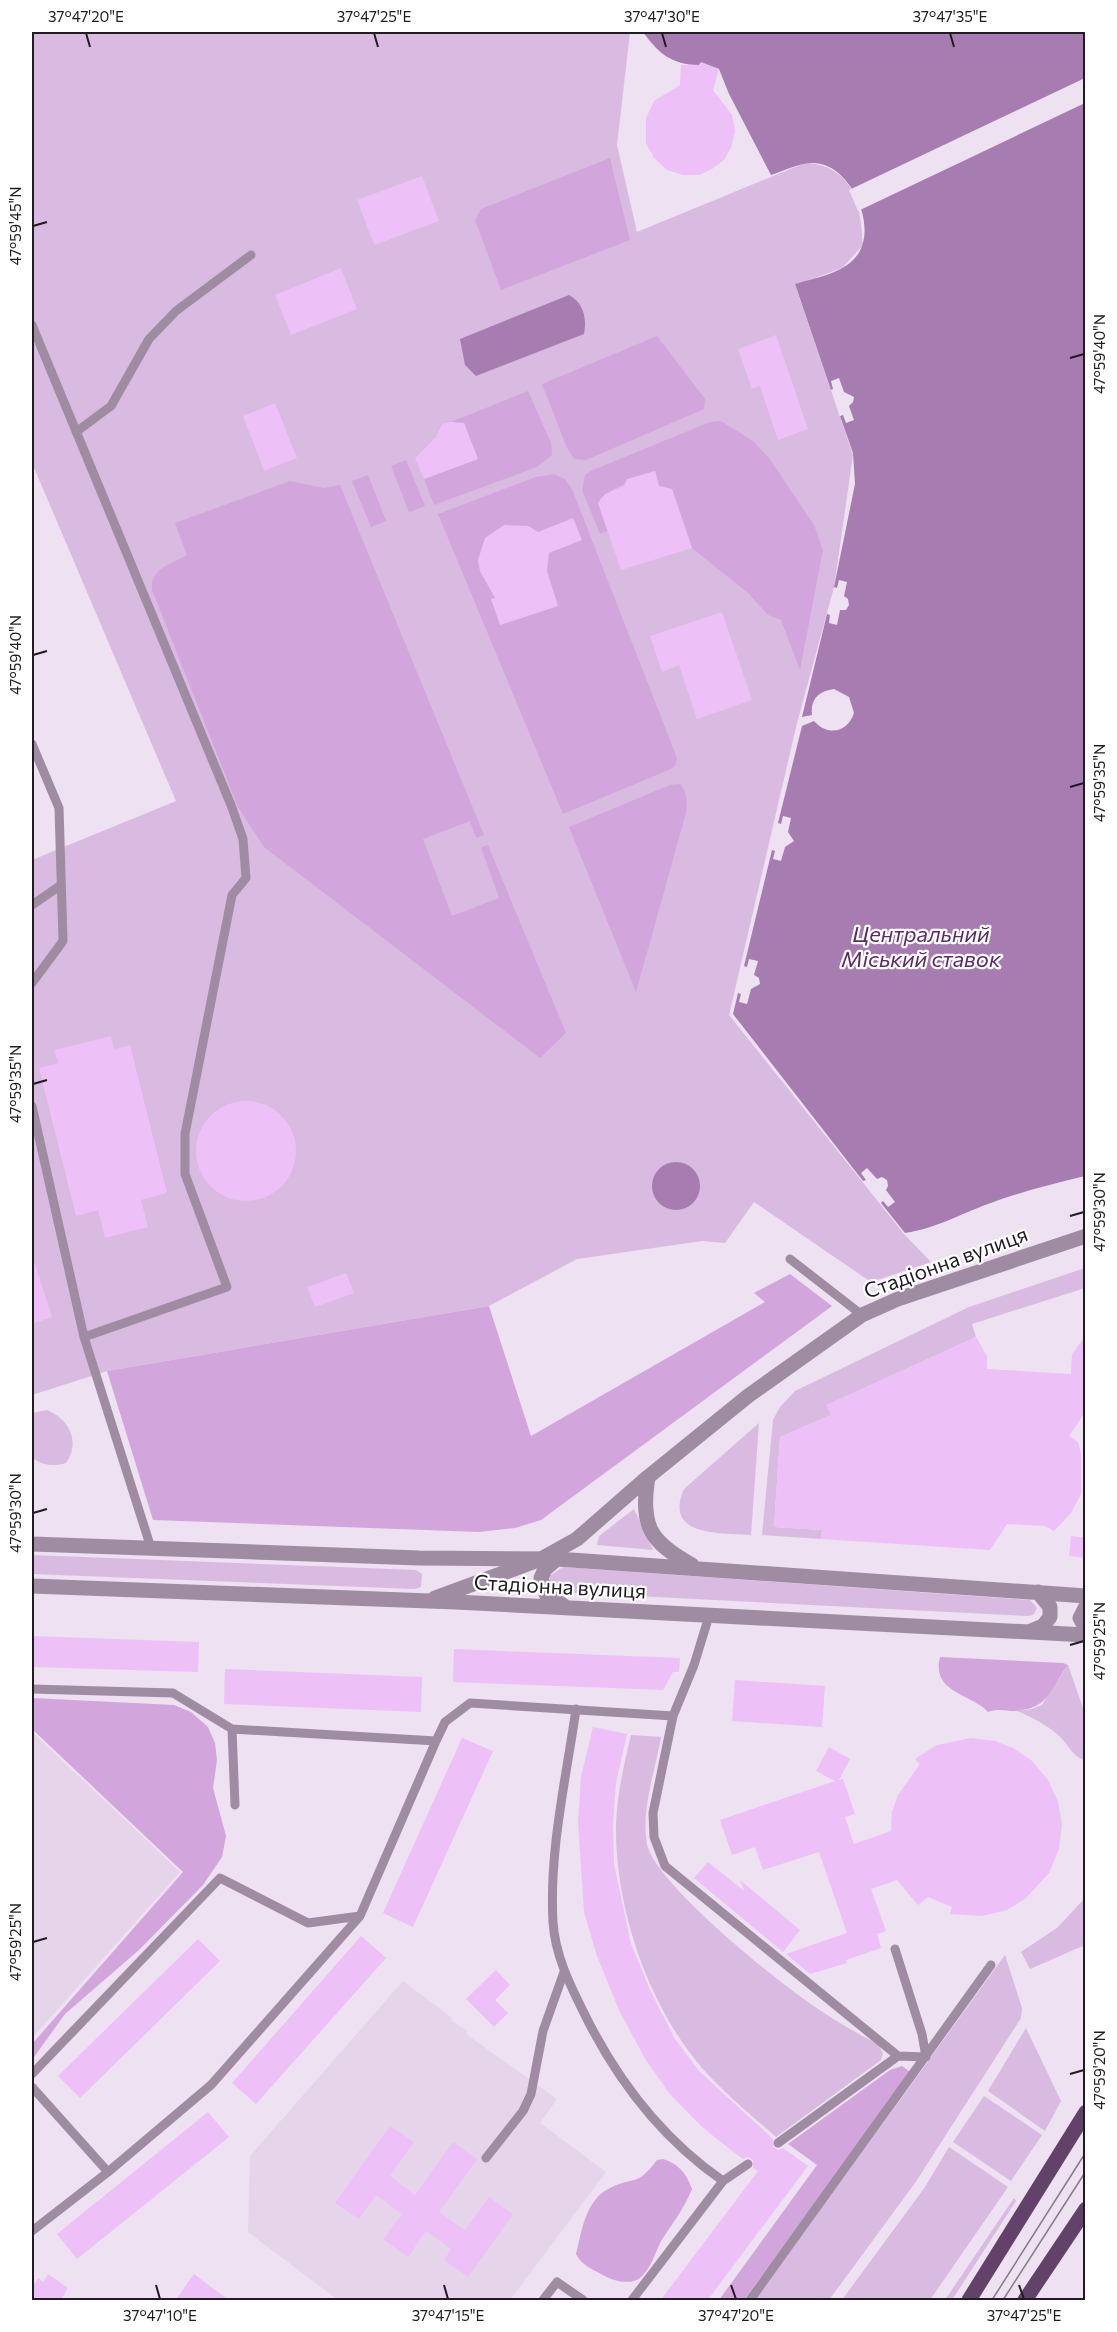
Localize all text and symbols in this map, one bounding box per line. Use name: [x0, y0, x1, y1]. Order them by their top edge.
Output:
text: 37°47'20"E: [48, 7, 124, 25]
text: 37°47'25"E: [337, 7, 411, 25]
text: 37°47'30"E: [624, 7, 700, 25]
text: 37°47'35"E: [913, 7, 988, 25]
text: 47°59'45"N: [6, 186, 24, 266]
text: 47°59'40"N: [1090, 314, 1108, 394]
text: 47°59'40"N: [6, 615, 24, 695]
text: 47°59'35"N: [1090, 744, 1108, 822]
water label: Центральний Міський ставок: [841, 920, 1002, 972]
text: 47°59'35"N: [6, 1045, 24, 1123]
text: 47°59'30"N: [1090, 1172, 1108, 1252]
street label: Стадіонна вулиця: [860, 1220, 1031, 1303]
text: 47°59'30"N: [6, 1473, 24, 1553]
street label: Стадіонна вулиця: [473, 1569, 647, 1603]
text: 47°59'25"N: [1090, 1602, 1108, 1680]
text: 47°59'25"N: [6, 1903, 24, 1981]
text: 47°59'20"N: [1090, 2030, 1108, 2110]
text: 37°47'10"E: [123, 2306, 197, 2324]
text: 37°47'15"E: [412, 2306, 484, 2324]
text: 37°47'20"E: [698, 2306, 774, 2324]
text: 37°47'25"E: [987, 2306, 1061, 2324]

